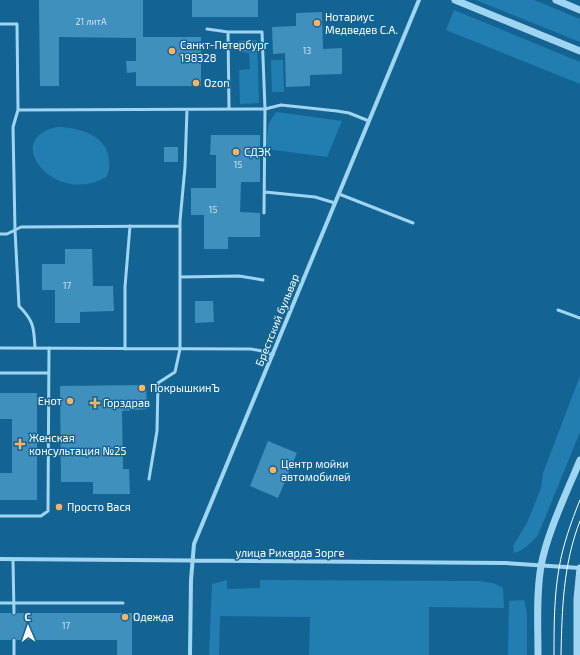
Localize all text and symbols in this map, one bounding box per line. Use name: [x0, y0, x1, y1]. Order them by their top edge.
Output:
place label: Нотариус Медведев С.А.: [325, 10, 398, 36]
house number: 21 литА: [76, 16, 107, 27]
marker: Нотариус Медведев С.А.: [312, 18, 322, 28]
place label: Санкт-Петербург 198328: [180, 38, 269, 64]
house number: 13: [303, 45, 311, 56]
marker: Санкт-Петербург 198328: [167, 46, 177, 56]
place label: Ozon: [204, 76, 230, 89]
marker: Ozon: [191, 78, 201, 88]
place label: СДЭК: [244, 145, 271, 158]
marker: СДЭК: [231, 147, 241, 157]
house number: 15: [234, 159, 242, 170]
house number: 15: [209, 204, 217, 215]
street label: Брестский бульвар: [252, 272, 302, 368]
house number: 17: [63, 280, 71, 291]
place label: ПокрышкинЪ: [150, 381, 220, 394]
marker: ПокрышкинЪ: [137, 383, 147, 393]
place label: Енот: [38, 394, 63, 407]
marker: Енот: [65, 396, 75, 406]
place label: Горздрав: [103, 396, 150, 409]
marker: Горздрав: [90, 398, 100, 408]
place label: Женская консультация №25: [29, 431, 126, 458]
marker: Женская консультация №25: [14, 438, 26, 450]
place label: Центр мойки автомобилей: [281, 457, 351, 483]
marker: Центр мойки автомобилей: [268, 465, 278, 475]
place label: Просто Вася: [67, 500, 131, 513]
marker: Просто Вася: [54, 502, 64, 512]
street label: улица Рихарда Зорге: [235, 546, 345, 560]
north arrow: [8, 607, 48, 647]
text: С: [24, 610, 32, 623]
place label: Одежда: [133, 610, 174, 623]
marker: Одежда: [120, 612, 130, 622]
house number: 17: [62, 620, 70, 631]

